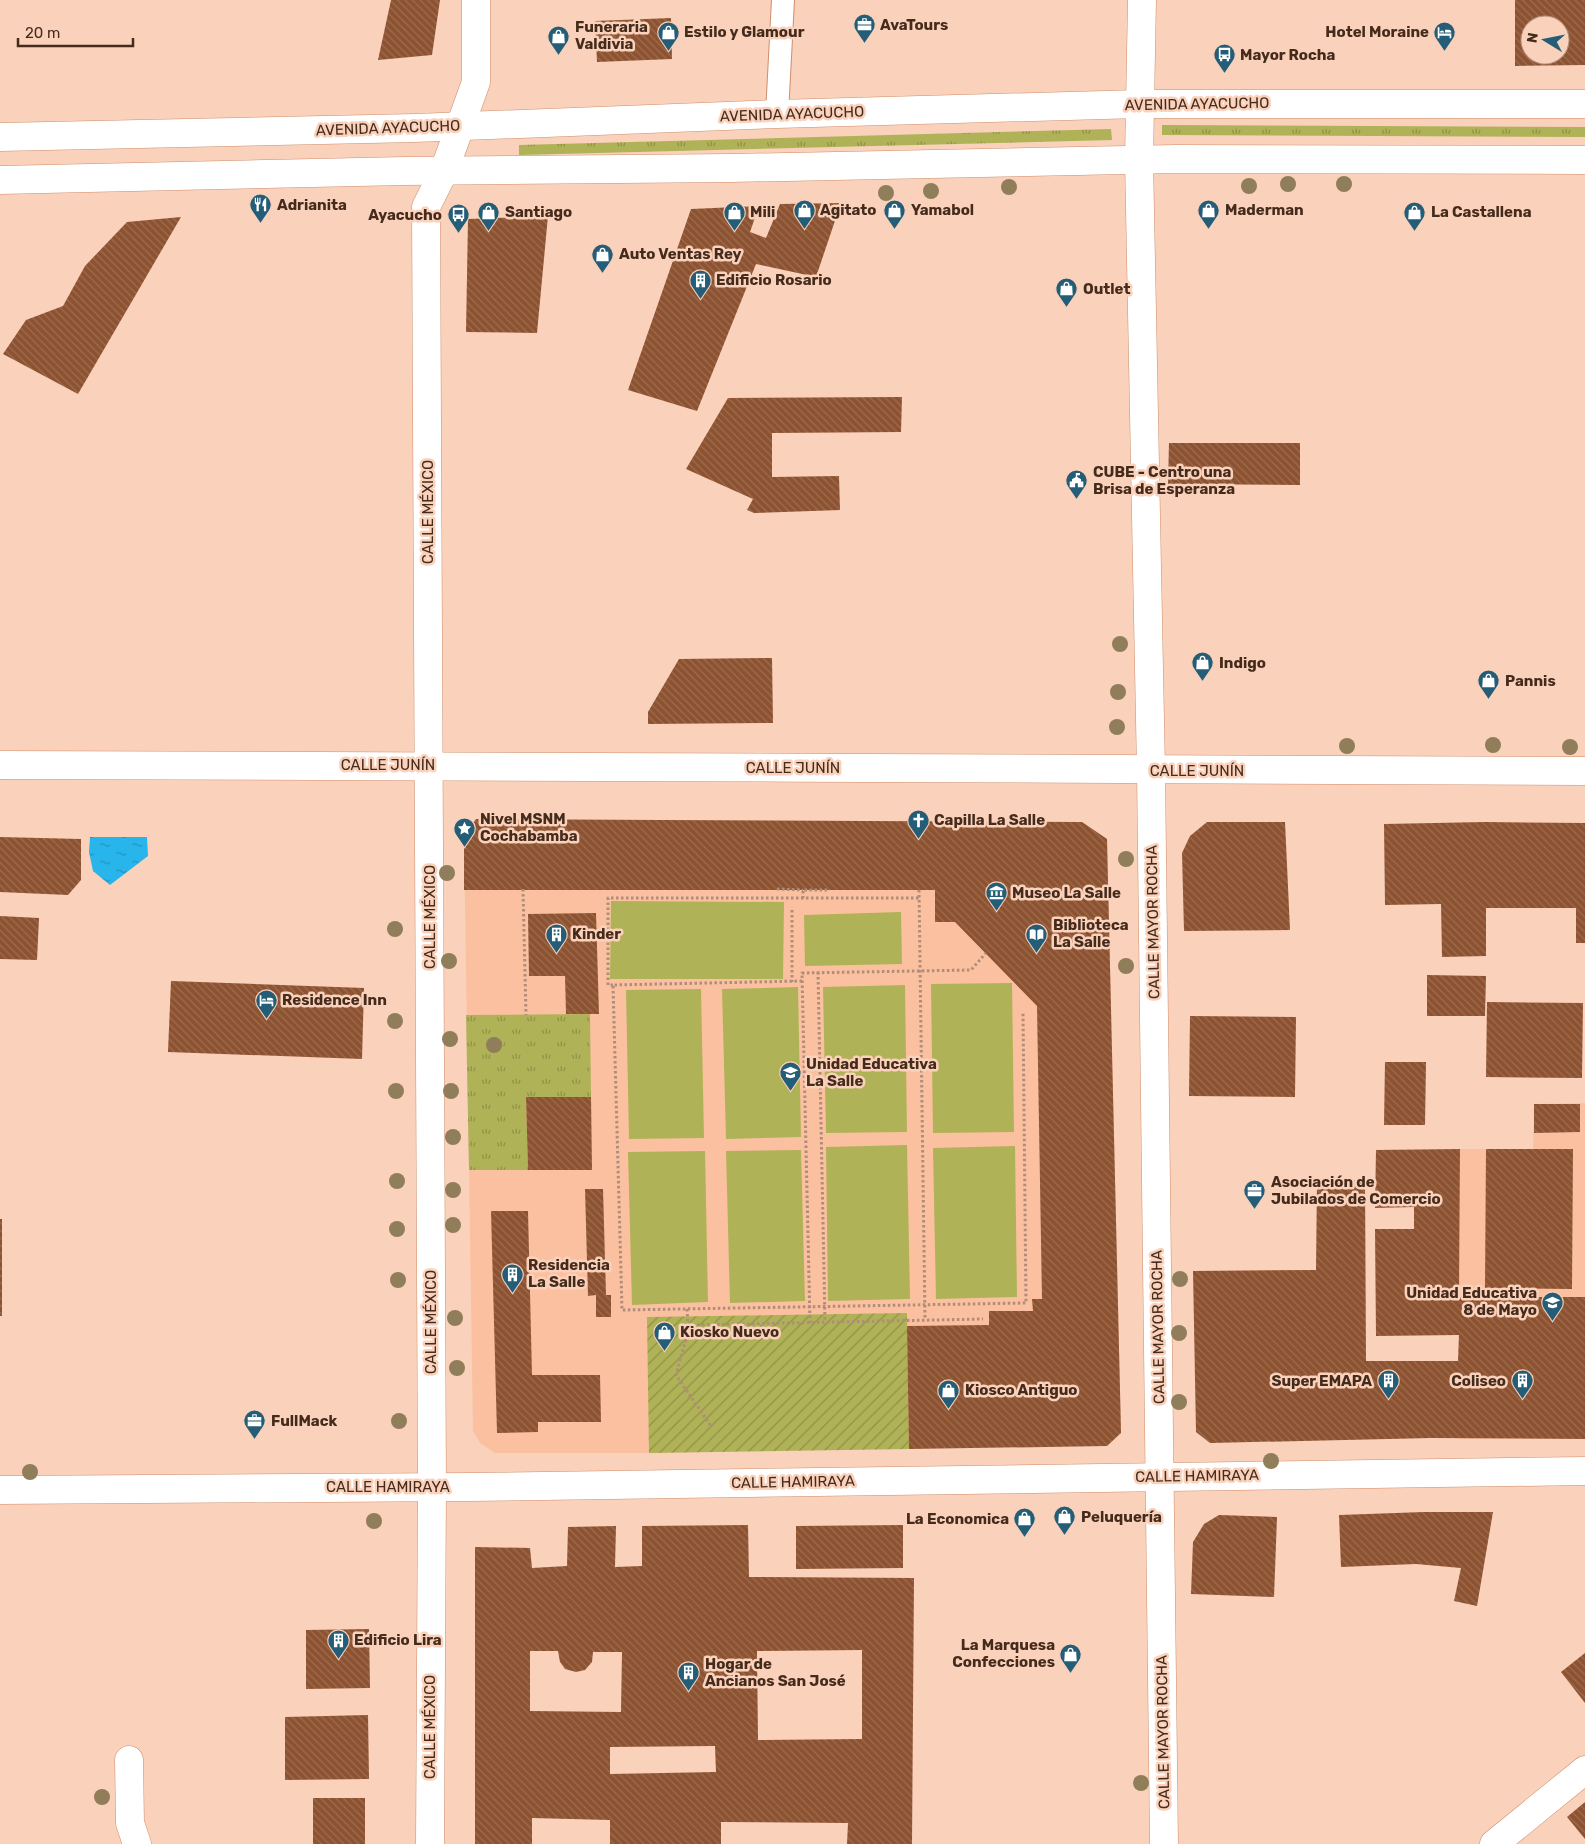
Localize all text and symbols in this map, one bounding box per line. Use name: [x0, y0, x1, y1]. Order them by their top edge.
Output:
office icon: AvaTours: [852, 13, 876, 44]
scale bar: [18, 15, 132, 47]
north arrow: [1520, 15, 1570, 65]
place label: AvaTours: [880, 16, 948, 34]
place label: Funeraria Valdivia: [575, 18, 648, 53]
shop icon: Estilo y Glamour: [656, 20, 680, 51]
hotel icon: Hotel Moraine: [1433, 20, 1457, 51]
place label: Estilo y Glamour: [684, 23, 805, 41]
place label: Hotel Moraine: [1325, 23, 1429, 41]
text: 20 m: [25, 24, 60, 42]
shop icon: Funeraria Valdivia: [547, 24, 571, 55]
text: N: [1523, 31, 1542, 44]
bus stop icon: Mayor Rocha: [1212, 43, 1236, 74]
place label: Mayor Rocha: [1240, 46, 1336, 64]
street label: AVENIDA AYACUCHO: [1125, 94, 1269, 114]
street label: AVENIDA AYACUCHO: [719, 102, 865, 126]
street label: AVENIDA AYACUCHO: [315, 116, 461, 140]
restaurant icon: Adrianita: [249, 193, 273, 224]
place label: Adrianita: [277, 196, 347, 214]
shop icon: Agitato: [792, 198, 816, 229]
shop icon: Yamabol: [883, 198, 907, 229]
shop icon: Maderman: [1197, 198, 1221, 229]
shop icon: Santiago: [477, 200, 501, 231]
shop icon: Mili: [722, 200, 746, 231]
shop icon: La Castallena: [1403, 200, 1427, 231]
place label: Agitato: [820, 201, 876, 219]
place label: Yamabol: [911, 201, 974, 219]
place label: Maderman: [1225, 201, 1304, 219]
bus stop icon: Ayacucho: [446, 203, 470, 234]
place label: Santiago: [505, 203, 572, 221]
place label: Mili: [750, 203, 775, 221]
place label: La Castallena: [1431, 203, 1532, 221]
place label: Ayacucho: [368, 206, 442, 224]
shop icon: Auto Ventas Rey: [591, 242, 615, 273]
place label: Auto Ventas Rey: [619, 245, 741, 263]
building icon: Edificio Rosario: [688, 268, 712, 299]
place label: Edificio Rosario: [716, 271, 832, 289]
shop icon: Outlet: [1055, 277, 1079, 308]
place label: Outlet: [1083, 280, 1130, 298]
street label: CALLE MÉXICO: [419, 460, 437, 564]
place label: CUBE - Centro una Brisa de Esperanza: [1093, 463, 1235, 498]
public building icon: CUBE - Centro una Brisa de Esperanza: [1065, 469, 1089, 500]
shop icon: Indigo: [1191, 651, 1215, 682]
place label: Indigo: [1219, 654, 1266, 672]
shop icon: Pannis: [1477, 669, 1501, 700]
place label: Pannis: [1505, 672, 1556, 690]
street label: CALLE JUNÍN: [341, 756, 435, 774]
street label: CALLE JUNÍN: [746, 759, 840, 777]
street label: CALLE JUNÍN: [1150, 762, 1244, 780]
church icon: Capilla La Salle: [906, 808, 930, 839]
place label: Nivel MSNM Cochabamba: [480, 810, 578, 845]
place label: Capilla La Salle: [934, 811, 1045, 829]
place icon: Nivel MSNM Cochabamba: [452, 816, 476, 847]
street label: CALLE MAYOR ROCHA: [1143, 845, 1163, 999]
street label: CALLE MÉXICO: [421, 865, 439, 969]
museum icon: Museo La Salle: [984, 881, 1008, 912]
place label: Museo La Salle: [1012, 884, 1121, 902]
place label: Biblioteca La Salle: [1053, 916, 1129, 951]
building icon: Kinder: [544, 922, 568, 953]
library icon: Biblioteca La Salle: [1025, 922, 1049, 953]
place label: Kinder: [572, 925, 621, 943]
hotel icon: Residence Inn: [254, 988, 278, 1019]
place label: Residence Inn: [282, 991, 387, 1009]
place label: Unidad Educativa La Salle: [806, 1055, 937, 1090]
school or university icon: Unidad Educativa La Salle: [778, 1061, 802, 1092]
place label: Asociación de Jubilados de Comercio: [1271, 1173, 1441, 1208]
office icon: Asociación de Jubilados de Comercio: [1243, 1179, 1267, 1210]
street label: CALLE MAYOR ROCHA: [1148, 1250, 1168, 1404]
place label: Residencia La Salle: [528, 1256, 610, 1291]
building icon: Residencia La Salle: [500, 1262, 524, 1293]
street label: CALLE MÉXICO: [422, 1270, 440, 1374]
place label: Unidad Educativa 8 de Mayo: [1406, 1284, 1537, 1319]
school or university icon: Unidad Educativa 8 de Mayo: [1541, 1290, 1565, 1321]
shop icon: Kiosko Nuevo: [652, 1320, 676, 1351]
place label: Kiosko Nuevo: [680, 1323, 779, 1341]
building icon: Super EMAPA: [1376, 1369, 1400, 1400]
building icon: Coliseo: [1510, 1369, 1534, 1400]
place label: Super EMAPA: [1271, 1372, 1372, 1390]
place label: Coliseo: [1451, 1372, 1506, 1390]
shop icon: Kiosco Antiguo: [937, 1378, 961, 1409]
place label: Kiosco Antiguo: [965, 1381, 1077, 1399]
office icon: FullMack: [243, 1409, 267, 1440]
place label: FullMack: [271, 1412, 338, 1430]
street label: CALLE HAMIRAYA: [1135, 1466, 1259, 1486]
street label: CALLE HAMIRAYA: [731, 1472, 855, 1492]
street label: CALLE HAMIRAYA: [326, 1478, 450, 1496]
shop icon: Peluquería: [1053, 1505, 1077, 1536]
shop icon: La Economica: [1013, 1507, 1037, 1538]
place label: Peluquería: [1081, 1508, 1162, 1526]
place label: La Economica: [906, 1510, 1009, 1528]
building icon: Edificio Lira: [326, 1628, 350, 1659]
place label: Edificio Lira: [354, 1631, 442, 1649]
place label: La Marquesa Confecciones: [952, 1636, 1055, 1671]
shop icon: La Marquesa Confecciones: [1059, 1642, 1083, 1673]
place label: Hogar de Ancianos San José: [705, 1655, 846, 1690]
street label: CALLE MAYOR ROCHA: [1153, 1655, 1173, 1809]
building icon: Hogar de Ancianos San José: [677, 1661, 701, 1692]
street label: CALLE MÉXICO: [421, 1675, 439, 1779]

